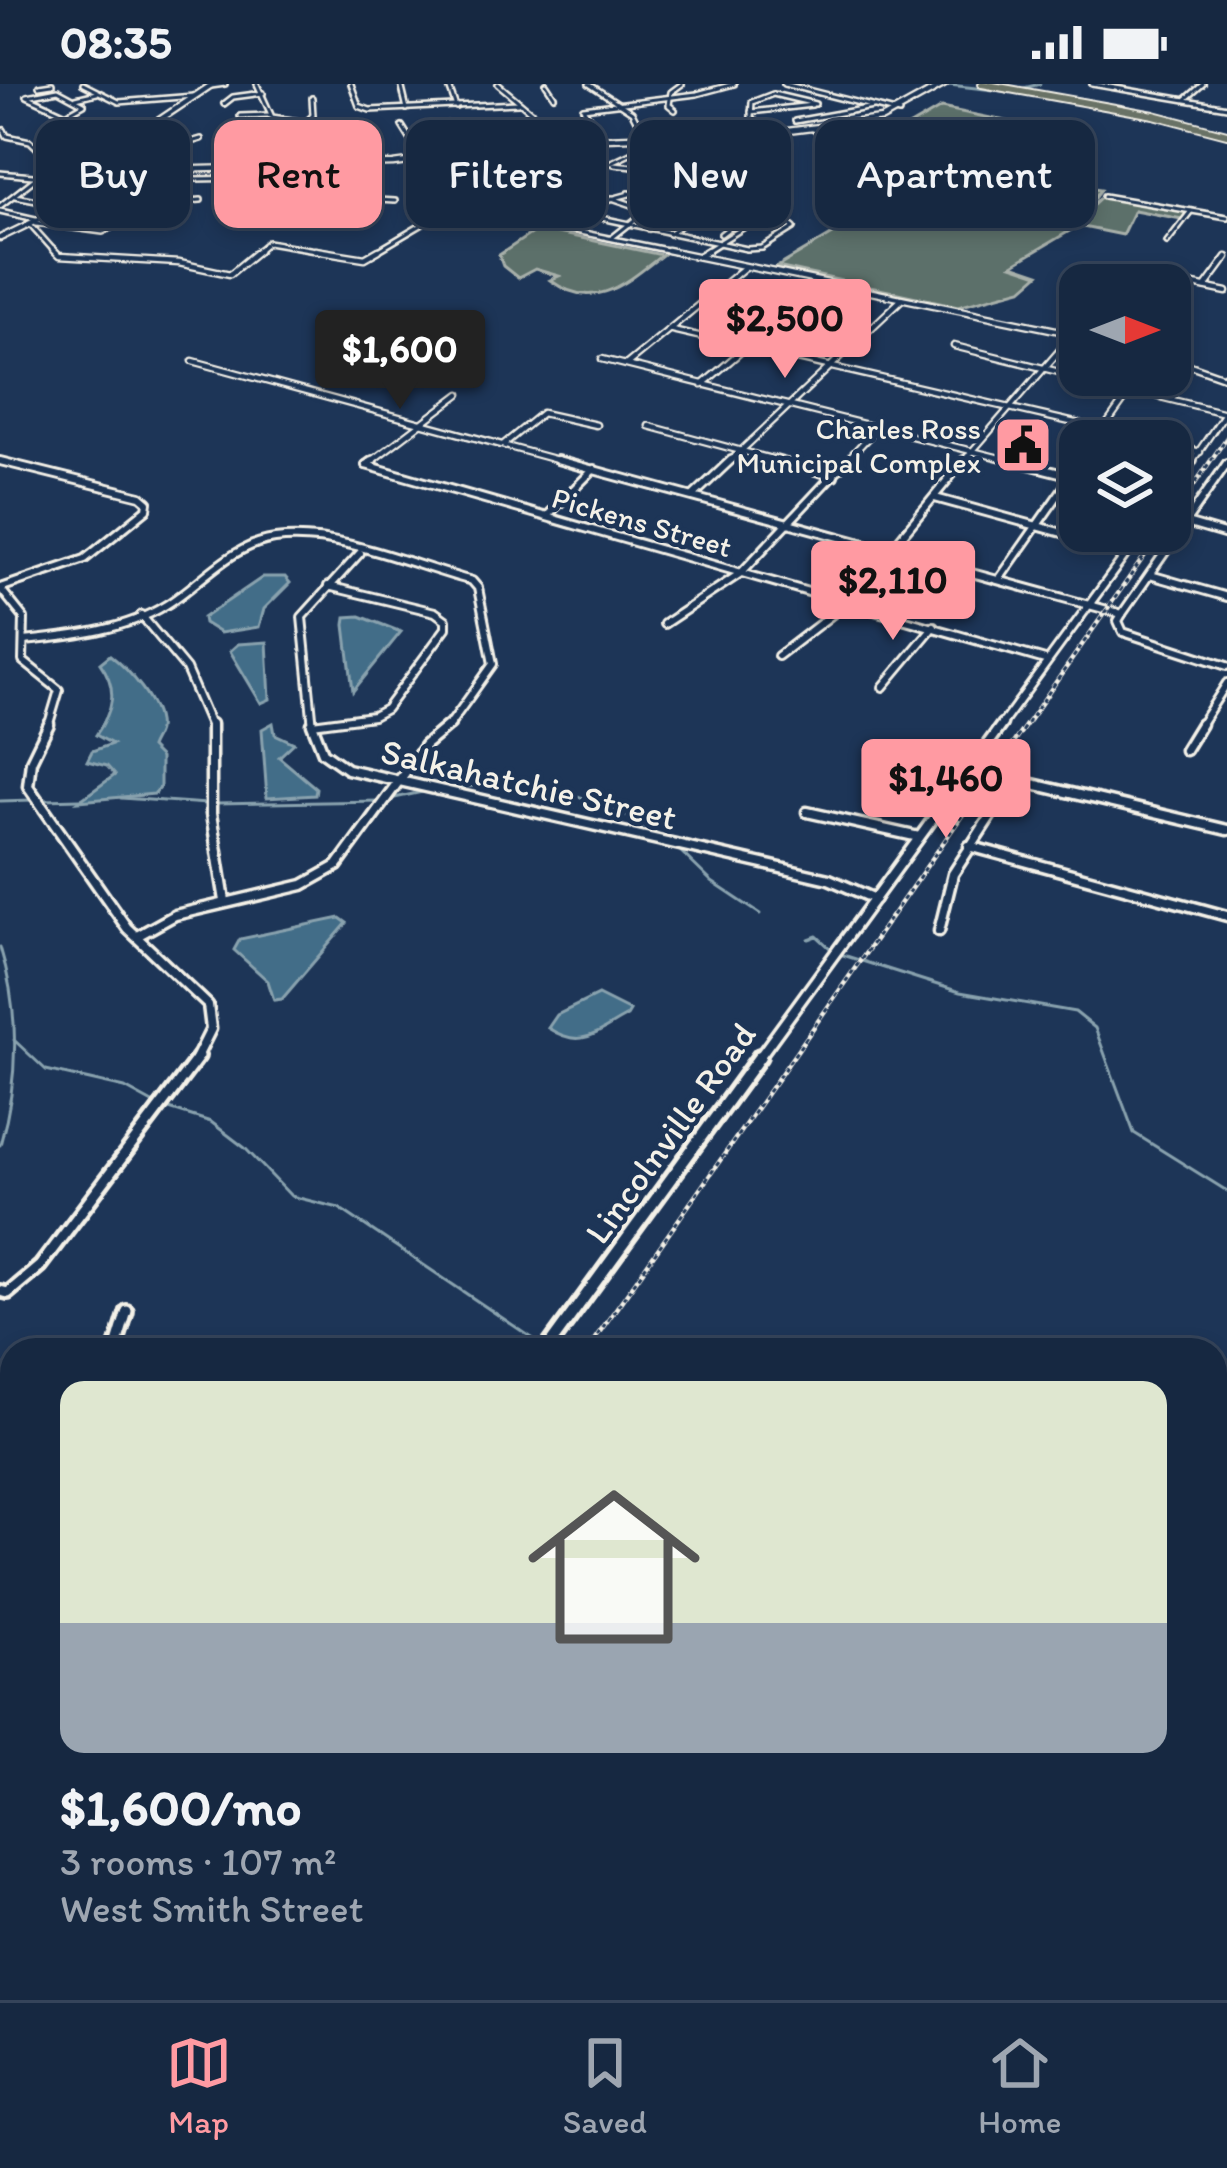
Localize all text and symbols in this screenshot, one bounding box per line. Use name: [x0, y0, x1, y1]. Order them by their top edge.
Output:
text: 08:35: [60, 15, 172, 69]
chip: Buy: [36, 120, 190, 228]
chip: Rent: [214, 120, 382, 228]
chip: Filters: [406, 120, 606, 228]
chip: New: [630, 120, 791, 228]
chip: Apartment: [815, 120, 1095, 228]
north arrow: [1059, 264, 1191, 396]
map controls: [1059, 264, 1191, 552]
pin: $2,500: [687, 279, 883, 381]
text: $2,500: [726, 294, 844, 341]
pin: $1,600: [302, 310, 498, 412]
text: $1,600: [342, 325, 458, 372]
place label: Charles Ross Municipal Complex: [737, 410, 981, 481]
public building icon: Charles Ross Municipal Complex: [992, 414, 1054, 476]
button: layers: [1059, 420, 1191, 552]
street label: Pickens Street: [548, 479, 736, 565]
pin: $2,110: [795, 541, 991, 643]
text: $2,110: [838, 556, 948, 603]
street label: Salkahatchie Street: [377, 729, 681, 839]
pin: $1,460: [848, 739, 1044, 841]
text: $1,460: [888, 754, 1004, 801]
street label: Lincolnville Road: [575, 1014, 765, 1252]
icon: home: [506, 1459, 722, 1675]
text: $1,600/mo: [60, 1777, 302, 1838]
text: 3 rooms · 107 m²: [60, 1838, 336, 1885]
text: West Smith Street: [60, 1885, 363, 1932]
tab: Map: [166, 2030, 232, 2141]
tab: Saved: [563, 2030, 647, 2141]
tab: Home: [978, 2030, 1061, 2141]

